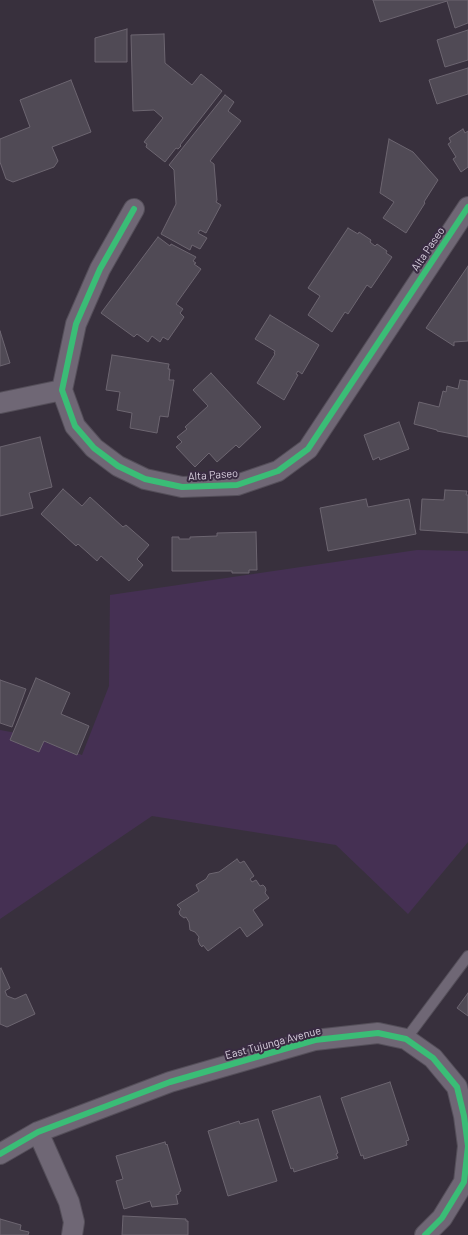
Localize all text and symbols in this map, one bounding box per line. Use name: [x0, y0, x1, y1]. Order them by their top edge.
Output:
street label: Alta Paseo: [408, 224, 448, 274]
street label: Alta Paseo: [187, 467, 239, 483]
street label: East Tujunga Avenue: [224, 1024, 322, 1062]

